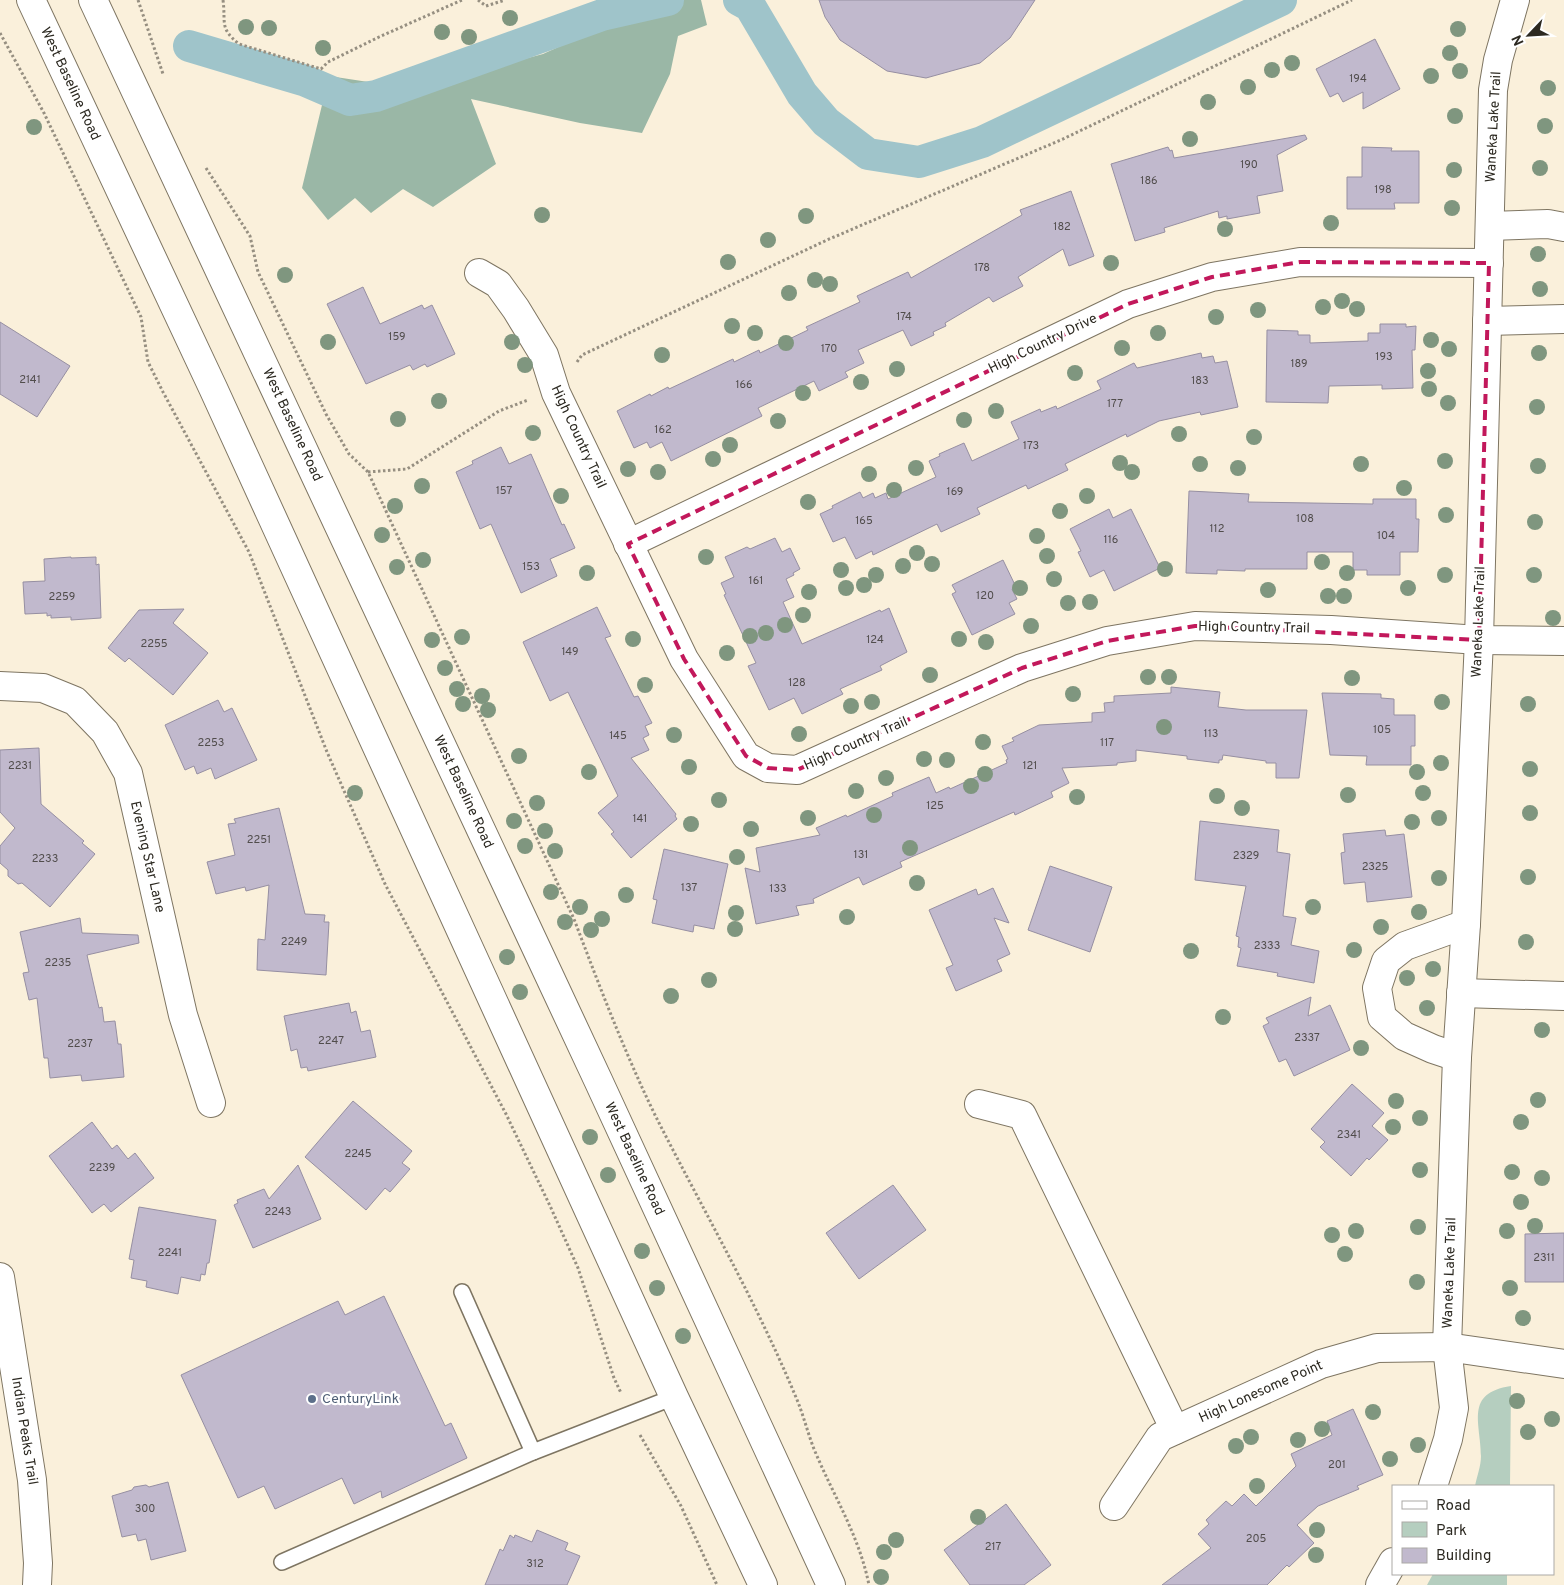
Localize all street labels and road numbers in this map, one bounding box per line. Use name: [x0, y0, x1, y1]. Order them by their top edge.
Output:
street label: West Baseline Road: [36, 25, 104, 143]
street label: Waneka Lake Trail: [1483, 71, 1505, 183]
street label: High Country Drive: [986, 310, 1100, 378]
street label: West Baseline Road: [258, 366, 326, 484]
street label: High Country Trail: [547, 383, 609, 491]
street label: Waneka Lake Trail: [1469, 566, 1489, 678]
street label: High Country Trail: [1198, 619, 1310, 637]
street label: High Country Trail: [801, 713, 911, 775]
street label: West Baseline Road: [429, 733, 497, 851]
street label: Evening Star Lane: [126, 800, 168, 914]
street label: West Baseline Road: [600, 1100, 668, 1218]
street label: Waneka Lake Trail: [1440, 1217, 1460, 1329]
street label: High Lonesome Point: [1196, 1357, 1326, 1427]
street label: Indian Peaks Trail: [7, 1376, 41, 1486]

